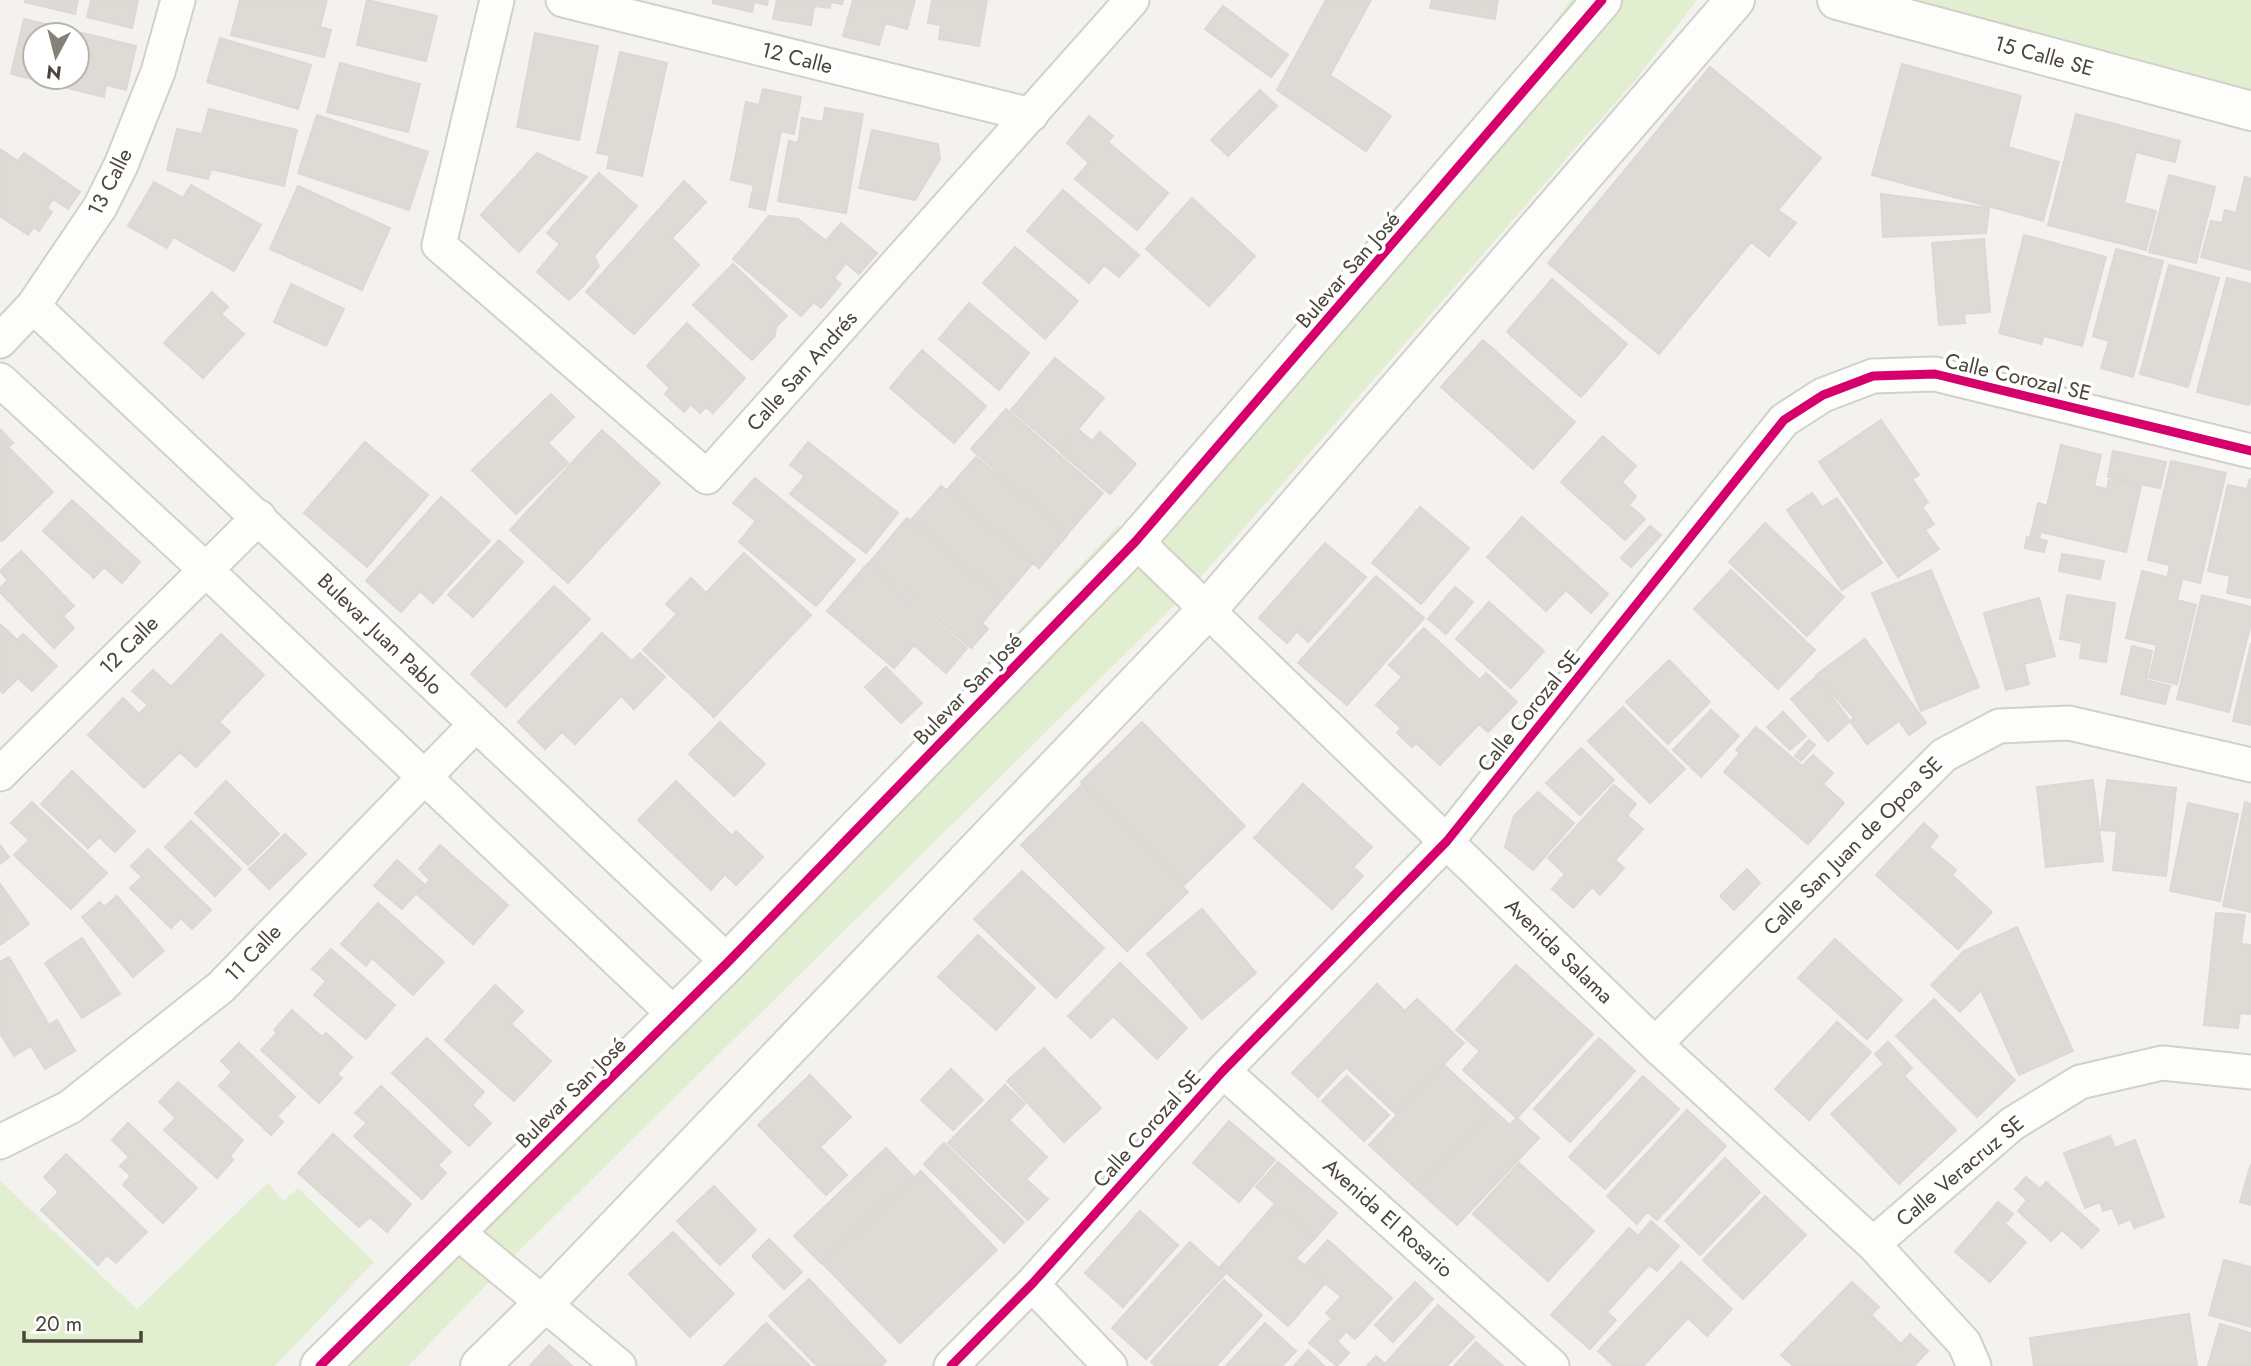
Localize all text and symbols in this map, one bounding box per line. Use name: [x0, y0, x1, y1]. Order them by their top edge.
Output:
north arrow: [21, 21, 91, 91]
street label: 15 Calle SE: [1991, 28, 2097, 84]
street label: 12 Calle: [758, 35, 836, 81]
text: N: [45, 58, 63, 87]
street label: 13 Calle: [80, 143, 140, 221]
street label: Bulevar San José: [1289, 205, 1407, 335]
street label: Calle San Andrés: [740, 304, 864, 438]
street label: Calle Corozal SE: [1942, 346, 2094, 408]
street label: Bulevar Juan Pablo: [311, 566, 449, 702]
street label: 12 Calle: [93, 609, 165, 681]
street label: Bulevar San José: [907, 626, 1029, 752]
street label: Calle Corozal SE: [1470, 644, 1588, 778]
street label: Calle San Juan de Opoa SE: [1757, 750, 1949, 942]
street label: Avenida Salama: [1498, 891, 1620, 1011]
street label: 11 Calle: [218, 917, 288, 989]
street label: Bulevar San José: [509, 1031, 633, 1155]
street label: Calle Corozal SE: [1086, 1064, 1208, 1194]
street label: Calle Veracruz SE: [1890, 1108, 2030, 1234]
street label: Avenida El Rosario: [1316, 1151, 1460, 1285]
scale bar: [24, 1300, 142, 1344]
text: 20 m: [35, 1309, 82, 1339]

